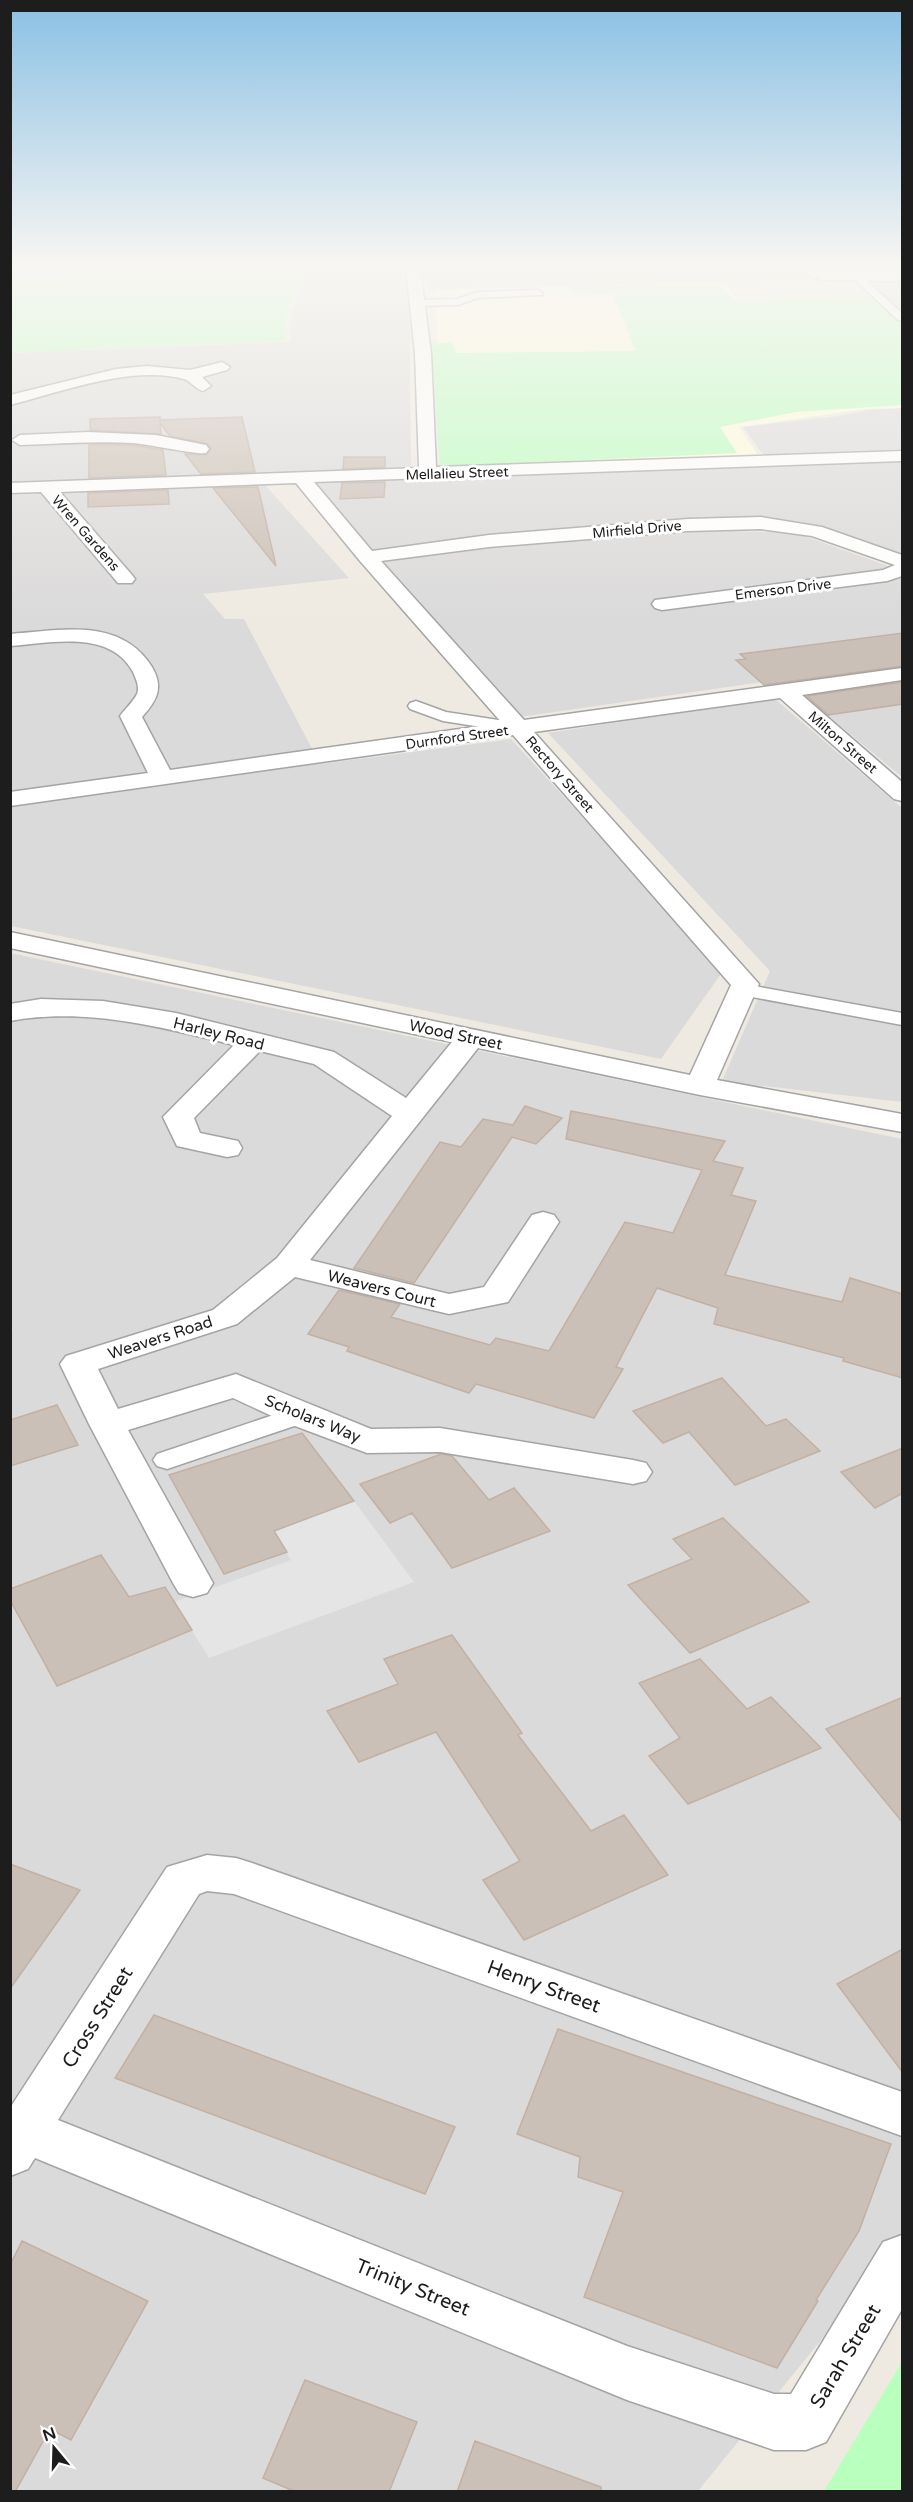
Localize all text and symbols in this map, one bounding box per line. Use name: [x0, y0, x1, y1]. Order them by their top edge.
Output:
street label: Mellalieu Street: [405, 463, 510, 484]
street label: Wren Gardens: [48, 492, 123, 575]
street label: Mirfield Drive: [592, 517, 682, 542]
street label: Emerson Drive: [734, 575, 832, 604]
street label: Milton Street: [805, 708, 881, 778]
street label: Durnford Street: [405, 722, 510, 753]
street label: Rectory Street: [522, 733, 598, 816]
street label: Harley Road: [171, 1013, 266, 1055]
street label: Wood Street: [407, 1015, 504, 1055]
street label: Weavers Court: [325, 1266, 438, 1312]
street label: Weavers Road: [105, 1312, 215, 1364]
street label: Scholars Way: [262, 1391, 364, 1447]
street label: Henry Street: [484, 1955, 604, 2019]
street label: Cross Street: [57, 1962, 139, 2073]
street label: Trinity Street: [352, 2254, 474, 2322]
street label: Sarah Street: [805, 2300, 886, 2413]
north arrow: [24, 2418, 84, 2478]
text: N: [40, 2423, 59, 2446]

